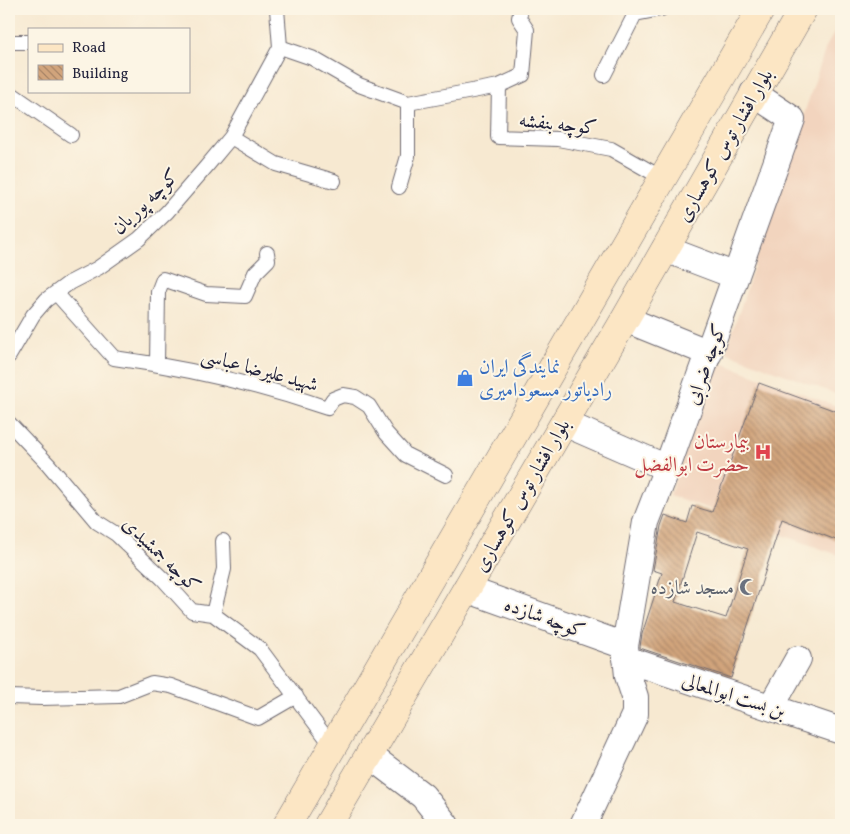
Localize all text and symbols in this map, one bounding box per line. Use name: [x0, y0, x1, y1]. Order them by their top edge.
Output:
legend: [28, 28, 190, 92]
text: Road: [72, 38, 106, 59]
text: Building: [72, 64, 129, 85]
street label: بلوار افشار توس کوهساری: [670, 64, 781, 228]
street label: کوچه بنفشه: [517, 107, 598, 143]
street label: کوچه پوریان: [106, 163, 187, 242]
street label: کوچه ضرابی: [679, 320, 734, 409]
street label: شهید علیرضا عباسی: [198, 342, 321, 400]
place label: نمایندگی ایران رادیاتور مسعودامیری: [479, 351, 612, 405]
shop icon: نمایندگی ایران رادیاتور مسعودامیری: [455, 368, 475, 388]
street label: بلوار افشار توس کوهساری: [467, 414, 578, 578]
place label: بیمارستان حضرت ابوالفضل: [634, 429, 750, 480]
hospital icon: بیمارستان حضرت ابوالفضل: [753, 442, 773, 462]
street label: کوچه جمشیدی: [115, 511, 206, 600]
place label: مسجد شازده: [650, 575, 734, 603]
mosque icon: مسجد شازده: [738, 577, 758, 597]
street label: کوچه شازده: [500, 591, 589, 646]
street label: بن بست ابوالمعالی: [678, 667, 789, 727]

